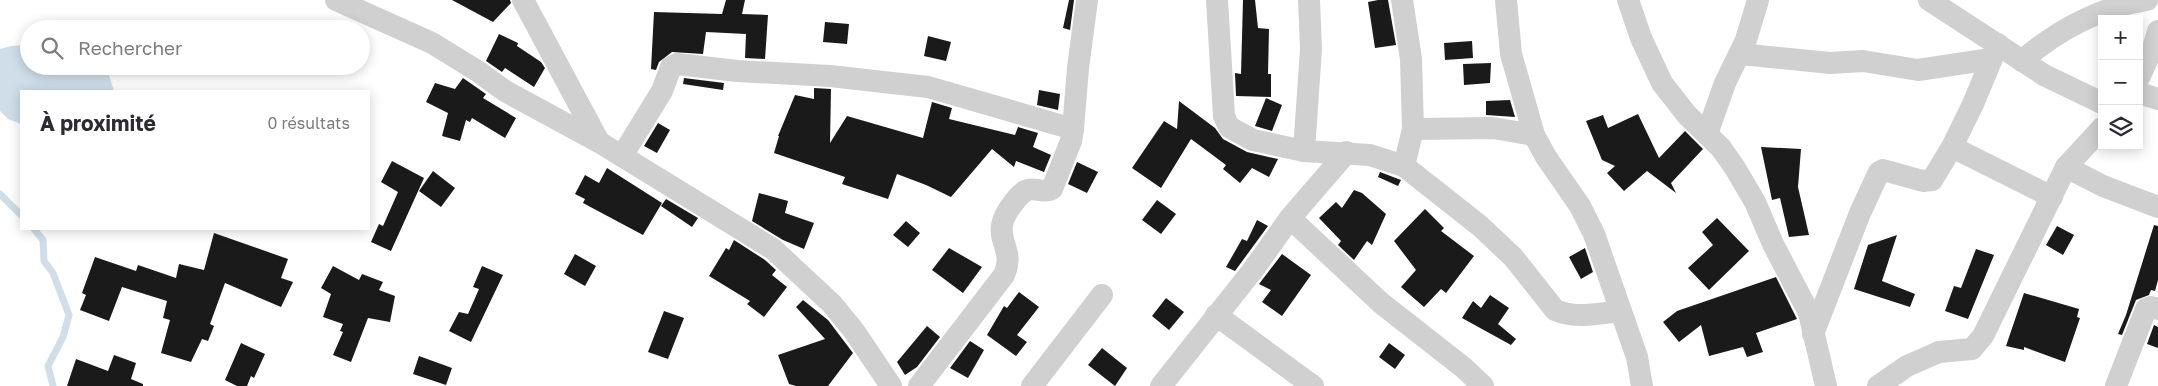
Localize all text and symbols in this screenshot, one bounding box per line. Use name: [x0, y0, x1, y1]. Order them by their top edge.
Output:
map controls: [2098, 15, 2143, 150]
button: +: [2098, 15, 2143, 60]
search box: [20, 20, 370, 75]
icon: search: [38, 34, 66, 62]
text: Rechercher: [78, 36, 183, 59]
button: −: [2098, 60, 2143, 105]
button: layers: [2098, 105, 2143, 150]
text: À proximité: [40, 110, 156, 136]
text: 0 résultats: [268, 113, 350, 133]

